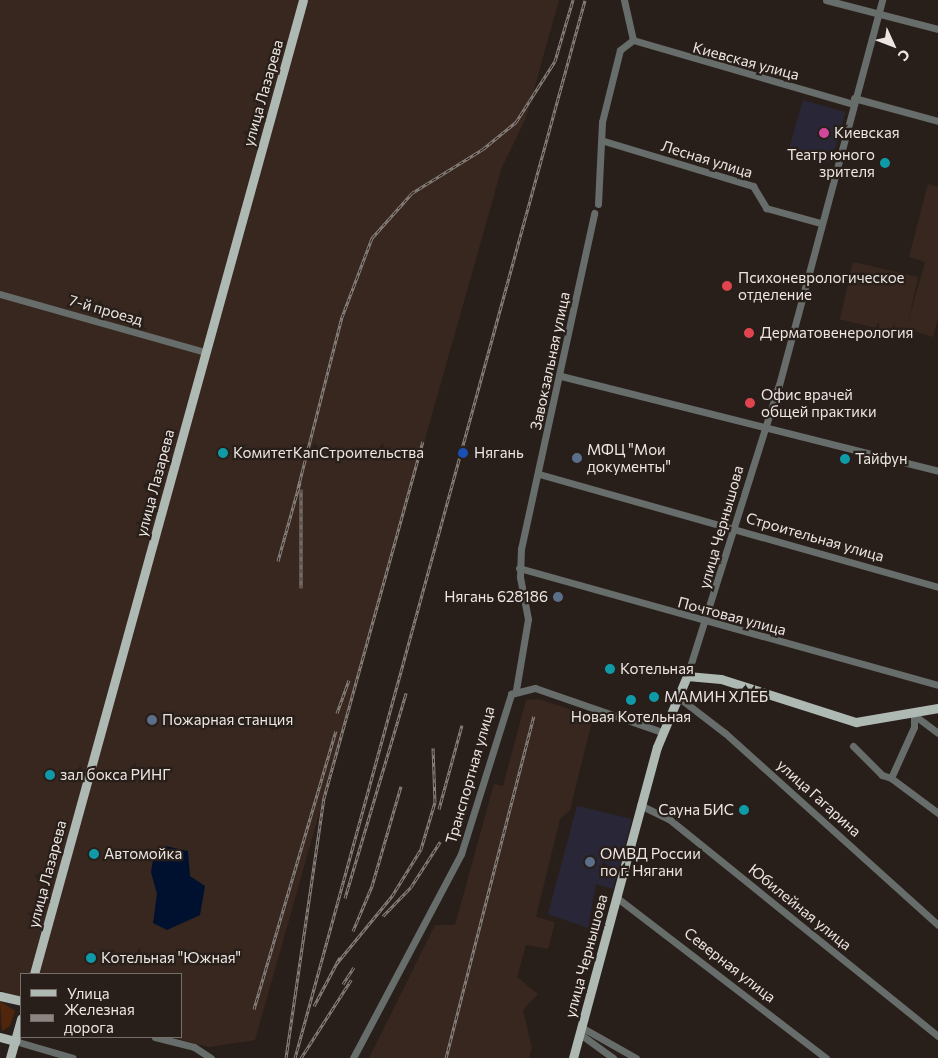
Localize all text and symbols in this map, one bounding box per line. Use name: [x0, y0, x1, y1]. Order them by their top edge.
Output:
north arrow: [868, 20, 918, 70]
street label: улица Лазарева: [239, 37, 287, 149]
street label: Киевская улица: [691, 38, 801, 84]
text: С: [895, 46, 914, 65]
place label: Киевская: [834, 124, 900, 142]
marker: Киевская: [818, 127, 830, 139]
street label: Лесная улица: [659, 137, 755, 181]
place label: Театр юного зрителя: [787, 145, 875, 180]
marker: Театр юного зрителя: [879, 157, 891, 169]
place label: Психоневрологическое отделение: [738, 268, 905, 303]
marker: Психоневрологическое отделение: [720, 279, 734, 293]
street label: Завокзальная улица: [527, 290, 573, 432]
street label: 7-й проезд: [67, 291, 145, 329]
place label: Дерматовенерология: [760, 324, 913, 342]
marker: Дерматовенерология: [742, 326, 756, 340]
place label: Офис врачей общей практики: [761, 385, 877, 420]
marker: Офис врачей общей практики: [743, 396, 757, 410]
street label: улица Лазарева: [132, 427, 178, 539]
place label: МФЦ "Мои документы": [587, 440, 671, 475]
place label: КомитетКапСтроительства: [233, 444, 424, 462]
place label: Нягань: [474, 444, 524, 462]
marker: Нягань: [456, 446, 470, 460]
marker: КомитетКапСтроительства: [217, 447, 229, 459]
place label: Тайфун: [855, 450, 908, 468]
marker: МФЦ "Мои документы": [571, 452, 583, 464]
marker: Тайфун: [839, 453, 851, 465]
street label: улица Чернышова: [695, 463, 747, 591]
street label: Строительная улица: [744, 509, 886, 565]
place label: Нягань 628186: [444, 588, 548, 606]
marker: Нягань 628186: [552, 591, 564, 603]
street label: Почтовая улица: [676, 593, 788, 639]
place label: Котельная: [620, 660, 694, 678]
marker: Котельная: [604, 663, 616, 675]
place label: МАМИН ХЛЕБ: [664, 688, 768, 706]
marker: МАМИН ХЛЕБ: [648, 691, 660, 703]
marker: Новая Котельная: [625, 694, 637, 706]
street label: Транспортная улица: [442, 704, 498, 846]
place label: Новая Котельная: [571, 708, 691, 726]
place label: Пожарная станция: [162, 711, 293, 729]
marker: Пожарная станция: [146, 714, 158, 726]
street label: улица Гагарина: [773, 756, 865, 840]
place label: зал бокса РИНГ: [60, 766, 171, 784]
marker: зал бокса РИНГ: [44, 769, 56, 781]
place label: Сауна БИС: [658, 801, 734, 819]
marker: Сауна БИС: [738, 804, 750, 816]
street label: улица Лазарева: [24, 818, 70, 930]
place label: ОМВД России по г. Нягани: [600, 844, 701, 879]
place label: Автомойка: [104, 845, 182, 863]
marker: Автомойка: [88, 848, 100, 860]
marker: ОМВД России по г. Нягани: [584, 856, 596, 868]
street label: Юбилейная улица: [745, 860, 855, 954]
street label: улица Чернышова: [561, 892, 611, 1020]
street label: Северная улица: [681, 924, 779, 1006]
place label: Котельная "Южная": [101, 949, 241, 967]
marker: Котельная "Южная": [85, 952, 97, 964]
legend: [20, 973, 182, 1038]
text: Улица: [67, 984, 109, 1002]
text: Железная дорога: [64, 1000, 135, 1036]

